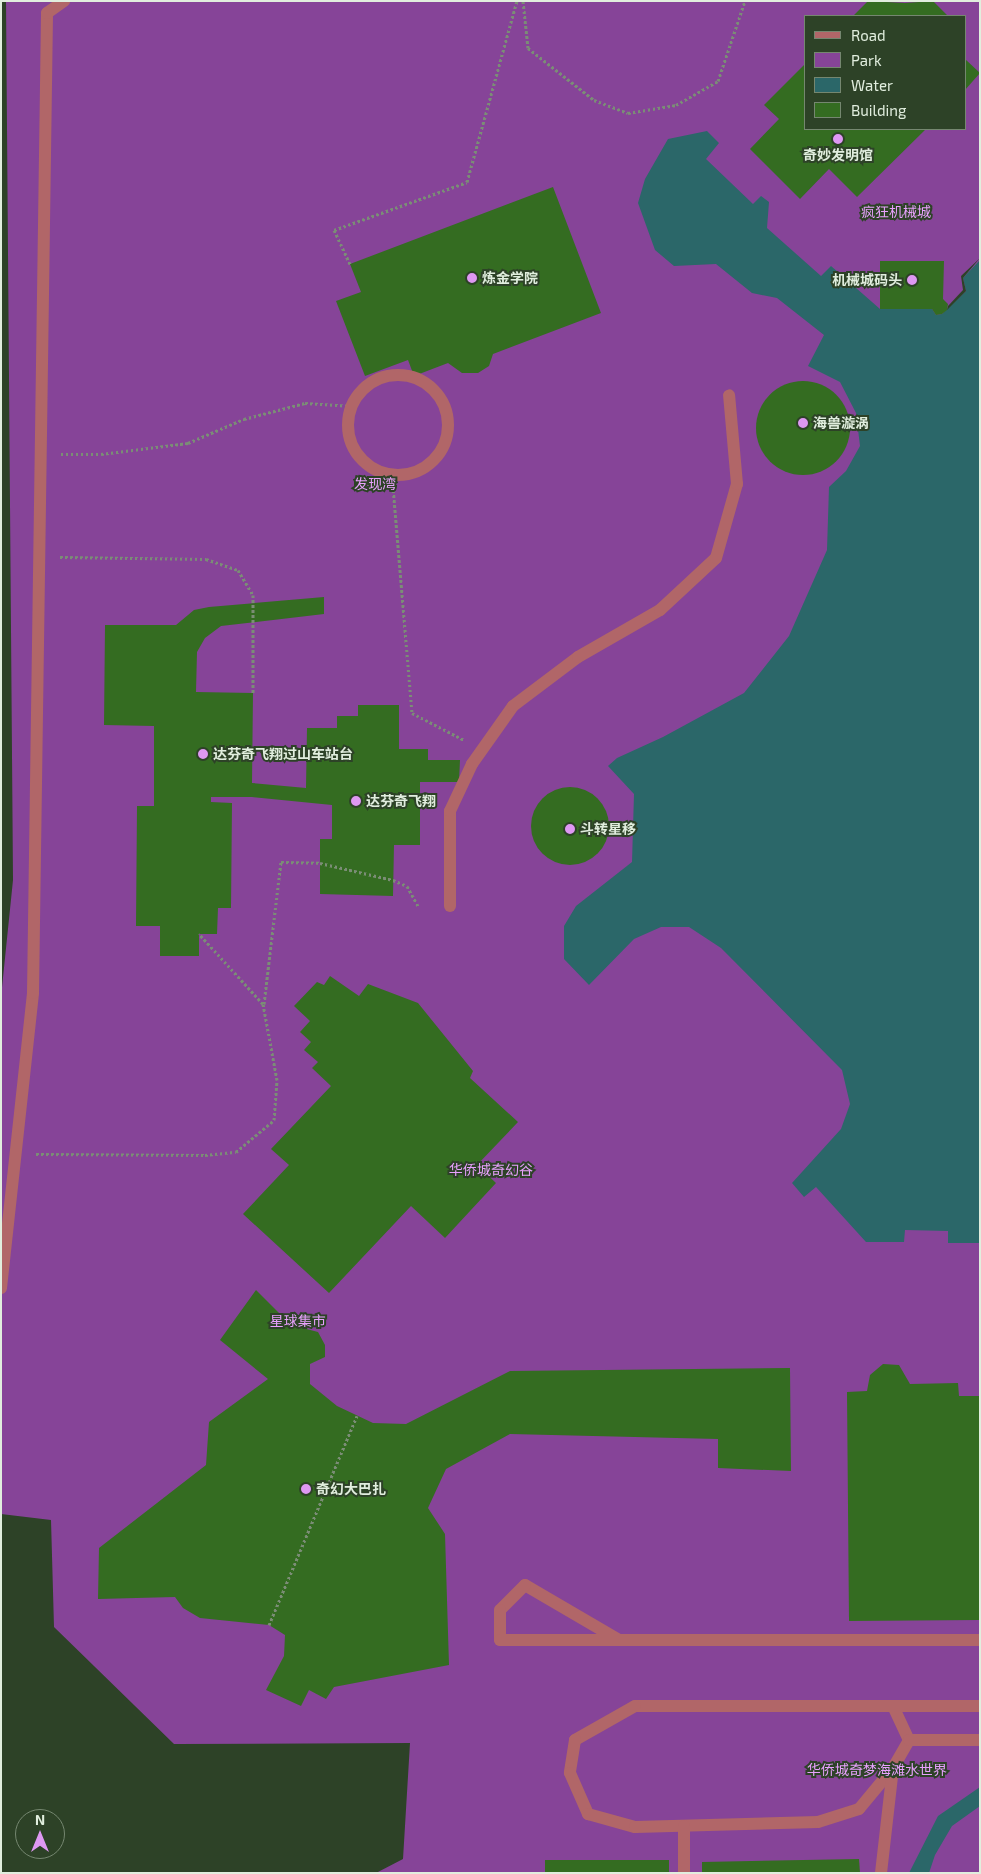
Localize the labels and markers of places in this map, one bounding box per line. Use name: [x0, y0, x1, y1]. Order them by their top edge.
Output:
marker: 奇妙发明馆: [832, 133, 844, 145]
place label: 奇妙发明馆: [803, 147, 873, 163]
place label: 炼金学院: [482, 270, 538, 286]
marker: 炼金学院: [466, 272, 478, 284]
place label: 机械城码头: [832, 272, 902, 288]
marker: 机械城码头: [906, 274, 918, 286]
place label: 海兽漩涡: [813, 415, 869, 431]
marker: 海兽漩涡: [797, 417, 809, 429]
place label: 达芬奇飞翔过山车站台: [213, 746, 353, 762]
marker: 达芬奇飞翔过山车站台: [197, 748, 209, 760]
place label: 达芬奇飞翔: [366, 793, 436, 809]
marker: 达芬奇飞翔: [350, 795, 362, 807]
place label: 斗转星移: [580, 821, 636, 837]
marker: 斗转星移: [564, 823, 576, 835]
place label: 奇幻大巴扎: [316, 1481, 386, 1497]
marker: 奇幻大巴扎: [300, 1483, 312, 1495]

